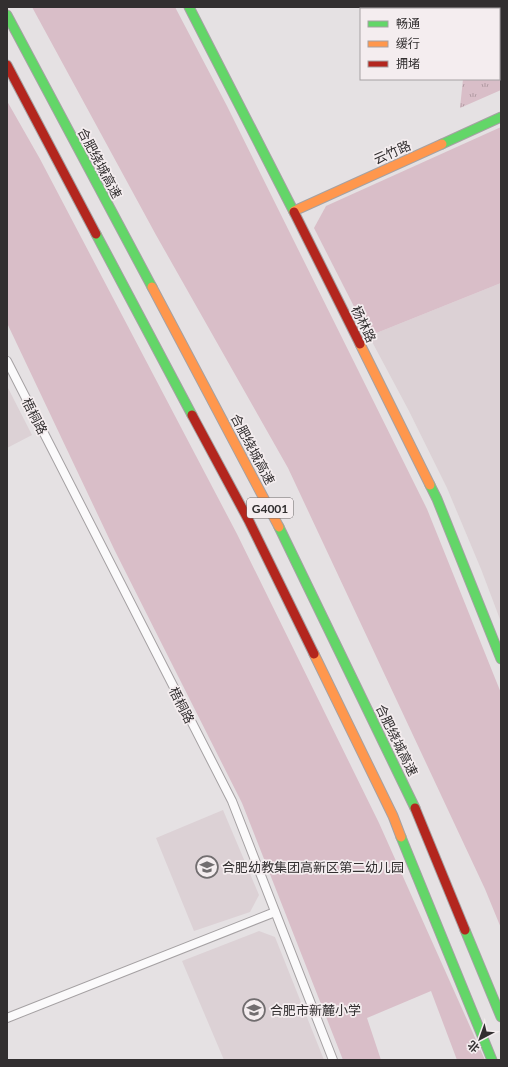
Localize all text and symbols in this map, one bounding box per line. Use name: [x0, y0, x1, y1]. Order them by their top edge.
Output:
legend: [360, 8, 500, 80]
text: 畅通: [396, 16, 420, 31]
text: 缓行: [396, 36, 420, 51]
text: 拥堵: [396, 56, 420, 71]
street label: 合肥绕城高速: [75, 125, 125, 201]
street label: 云竹路: [371, 137, 413, 167]
street label: 杨林路: [348, 303, 380, 345]
street label: 梧桐路: [19, 395, 51, 437]
street label: 合肥绕城高速: [228, 411, 278, 487]
road number: G4001: [247, 498, 293, 518]
street label: 梧桐路: [166, 684, 198, 726]
street label: 合肥绕城高速: [373, 701, 421, 779]
school or university icon: 合肥幼教集团高新区第二幼儿园: [194, 854, 220, 880]
place label: 合肥幼教集团高新区第二幼儿园: [222, 859, 404, 875]
school or university icon: 合肥市新麓小学: [241, 997, 267, 1023]
place label: 合肥市新麓小学: [270, 1002, 361, 1018]
north arrow: [460, 1019, 500, 1059]
text: 北: [465, 1038, 482, 1055]

